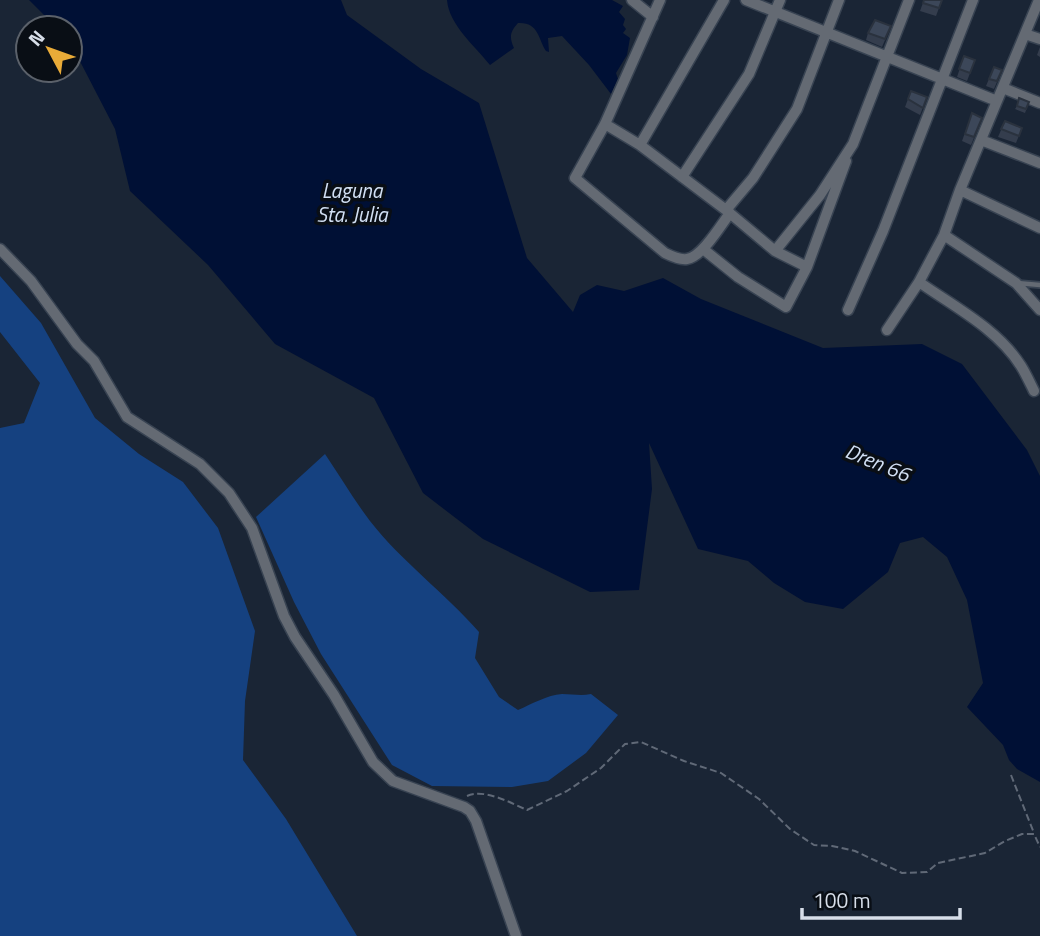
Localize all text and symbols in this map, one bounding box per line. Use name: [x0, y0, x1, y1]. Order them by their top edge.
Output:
north arrow: [14, 14, 84, 84]
text: N: [21, 23, 51, 52]
water label: Laguna Sta. Julia: [316, 174, 389, 230]
water label: Dren 66: [841, 435, 917, 490]
scale bar: [802, 876, 960, 920]
text: 100 m: [813, 884, 870, 916]

